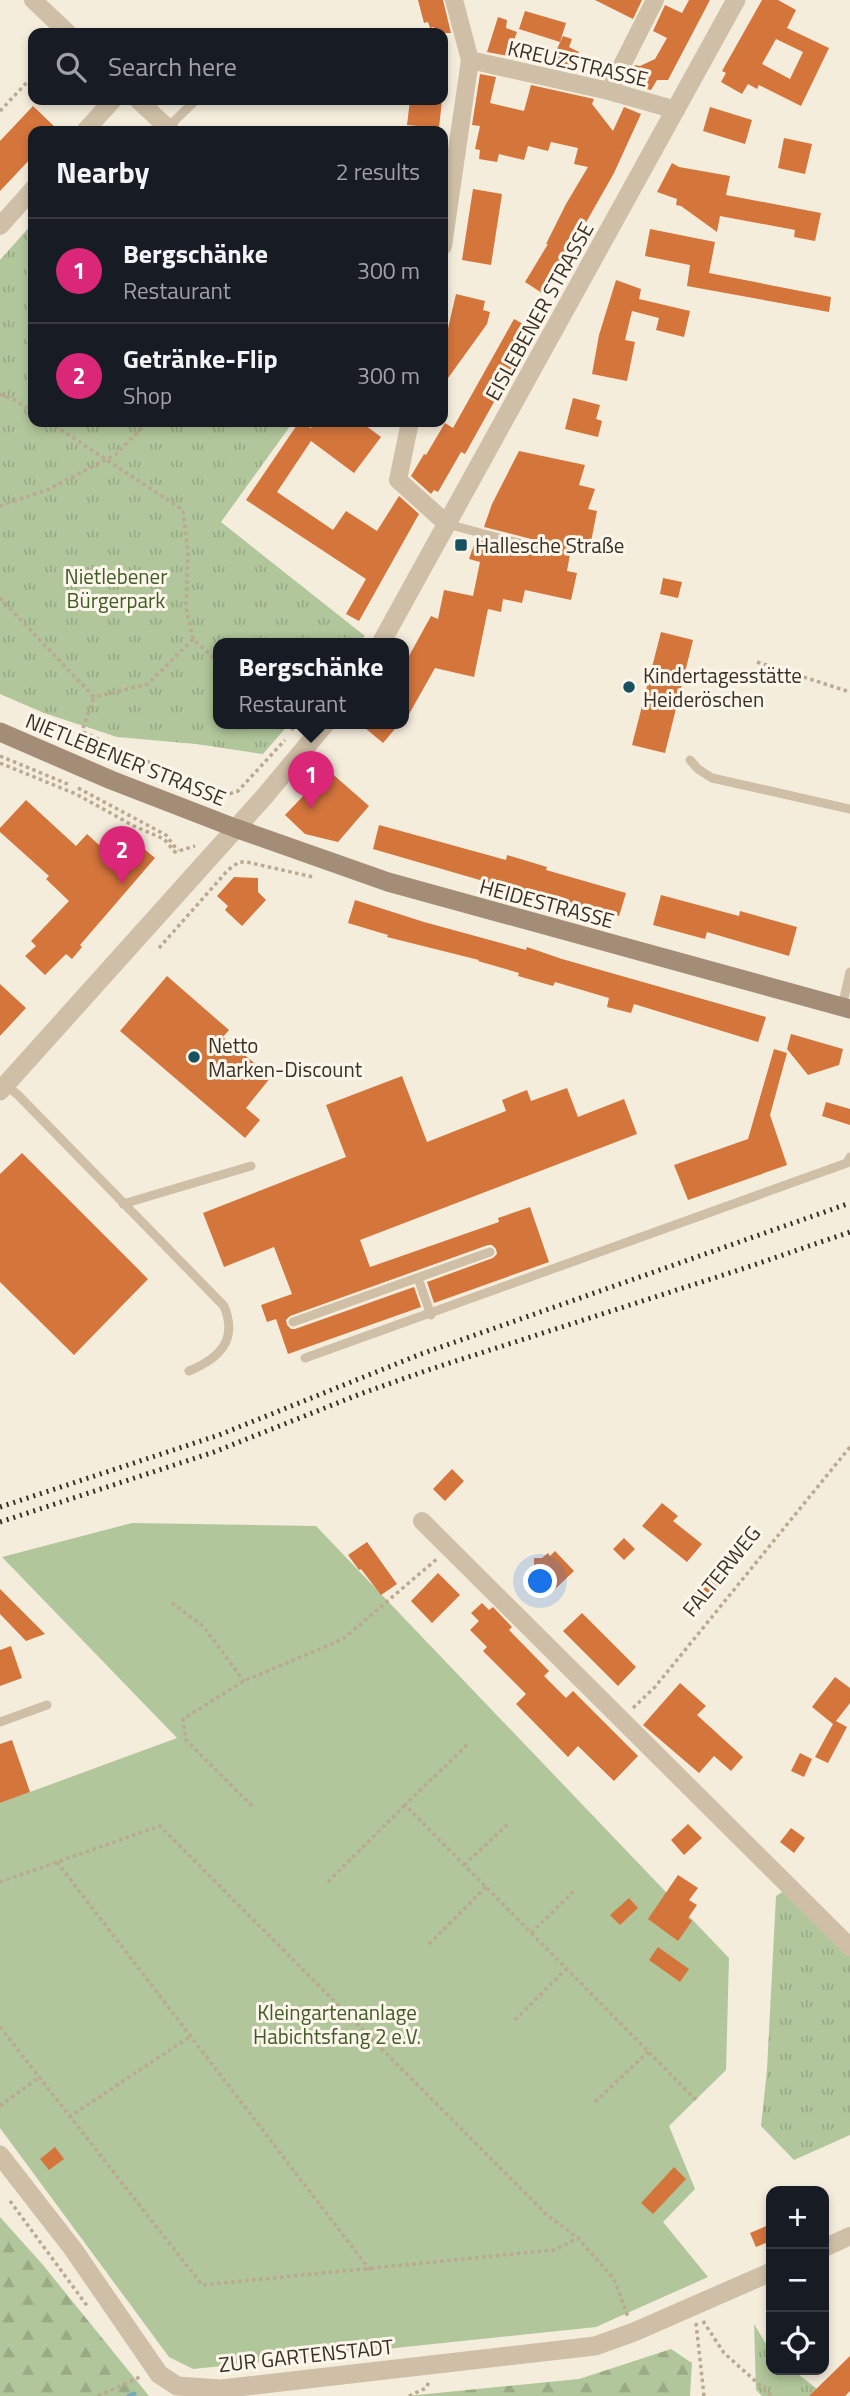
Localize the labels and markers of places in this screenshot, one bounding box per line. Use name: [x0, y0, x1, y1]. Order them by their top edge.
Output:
place label: Hallesche Straße: [475, 529, 624, 561]
marker: Hallesche Straße: [453, 537, 469, 553]
place label: Kindertagesstätte Heideröschen: [643, 659, 802, 715]
marker: Kindertagesstätte Heideröschen: [621, 679, 637, 695]
pin: 1: [288, 751, 334, 809]
pin: 2: [99, 826, 145, 884]
place label: Netto Marken-Discount: [208, 1029, 363, 1085]
marker: Netto Marken-Discount: [186, 1049, 202, 1065]

